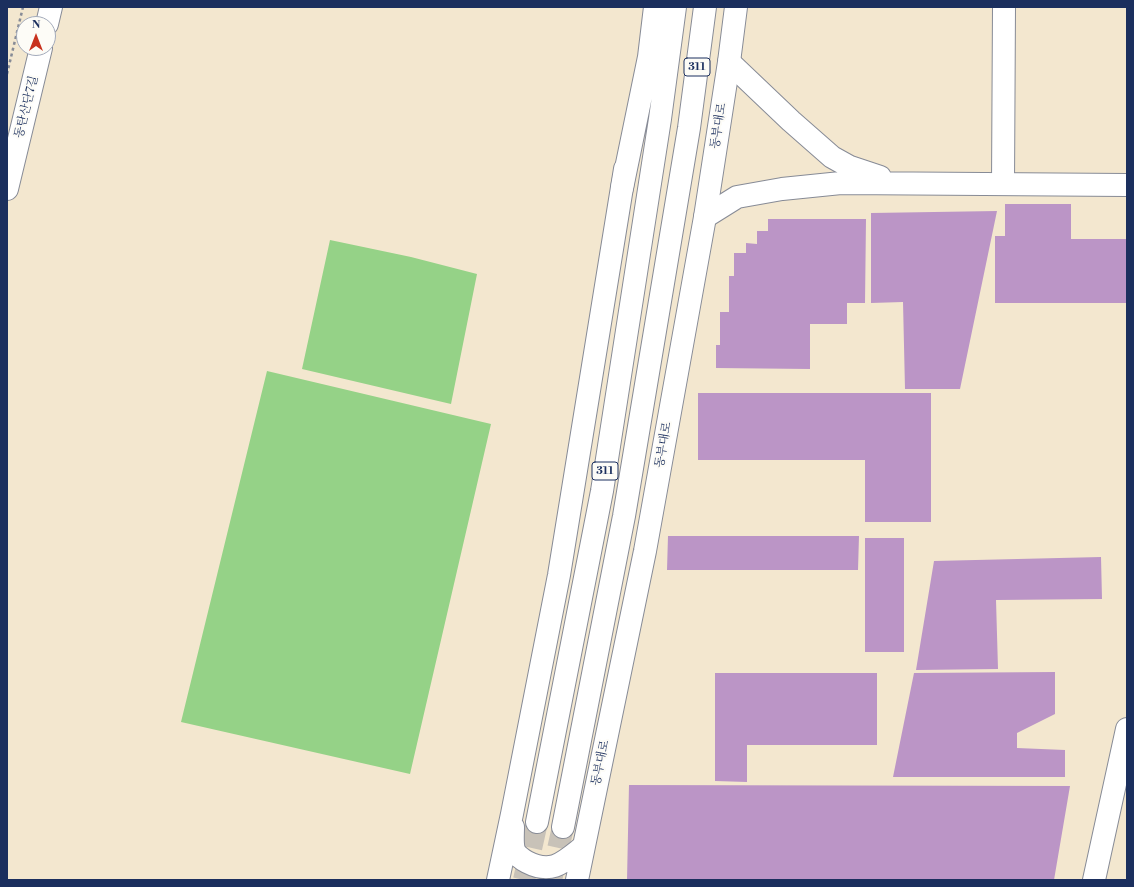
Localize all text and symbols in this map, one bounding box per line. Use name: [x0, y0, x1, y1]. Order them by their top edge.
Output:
north arrow: [16, 16, 56, 56]
text: N: [32, 18, 40, 32]
road number: 311: [684, 58, 710, 76]
street label: 동탄산단7길: [12, 74, 42, 140]
street label: 동부대로: [708, 102, 730, 150]
street label: 동부대로: [653, 421, 675, 469]
road number: 311: [592, 462, 618, 480]
street label: 동부대로: [589, 739, 613, 787]

